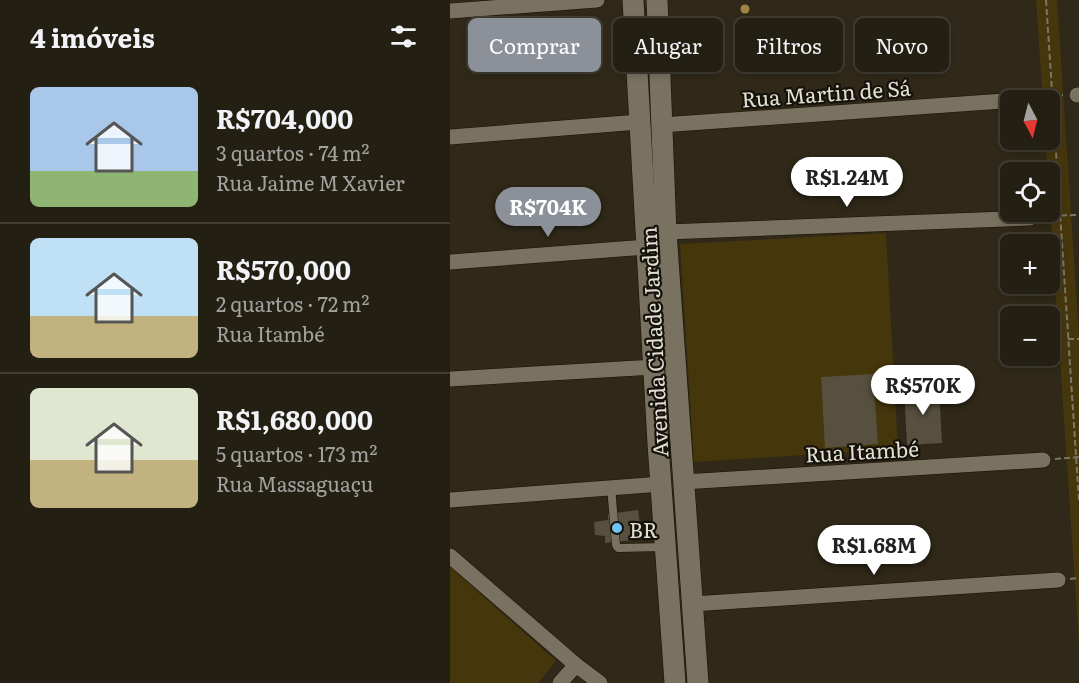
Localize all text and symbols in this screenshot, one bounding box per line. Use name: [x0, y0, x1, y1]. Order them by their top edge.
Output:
text: 4 imóveis: [30, 17, 155, 56]
chip: Comprar: [468, 18, 601, 72]
chip: Alugar: [613, 18, 723, 72]
chip: Filtros: [735, 18, 843, 72]
chip: Novo: [855, 18, 949, 72]
icon: filters: [387, 20, 420, 53]
street label: Rua Martin de Sá: [740, 71, 912, 113]
north arrow: [1000, 90, 1060, 150]
map controls: [1000, 90, 1060, 366]
text: R$704,000: [216, 98, 353, 137]
icon: home: [78, 111, 150, 183]
text: 3 quartos · 74 m²: [216, 137, 370, 167]
pin: R$1.24M: [792, 157, 902, 208]
text: R$1.24M: [805, 161, 889, 191]
button: locate: [1000, 162, 1060, 222]
text: Rua Jaime M Xavier: [216, 167, 405, 197]
pin: R$704K: [499, 187, 597, 238]
text: R$704K: [509, 191, 587, 221]
street label: Avenida Cidade Jardim: [631, 226, 675, 458]
button: +: [1000, 234, 1060, 294]
text: R$570,000: [216, 249, 351, 288]
icon: home: [78, 262, 150, 334]
text: 2 quartos · 72 m²: [216, 288, 369, 318]
button: −: [1000, 306, 1060, 366]
text: Rua Itambé: [216, 318, 325, 348]
pin: R$570K: [874, 365, 972, 416]
text: R$570K: [885, 369, 961, 399]
text: R$1,680,000: [216, 399, 373, 438]
icon: home: [78, 412, 150, 484]
street label: Rua Itambé: [804, 432, 920, 468]
text: 5 quartos · 173 m²: [216, 438, 377, 468]
text: Rua Massaguaçu: [216, 468, 373, 498]
place label: BR: [629, 513, 658, 544]
marker: BR: [610, 521, 624, 535]
pin: R$1.68M: [819, 525, 929, 576]
text: R$1.68M: [832, 529, 916, 559]

